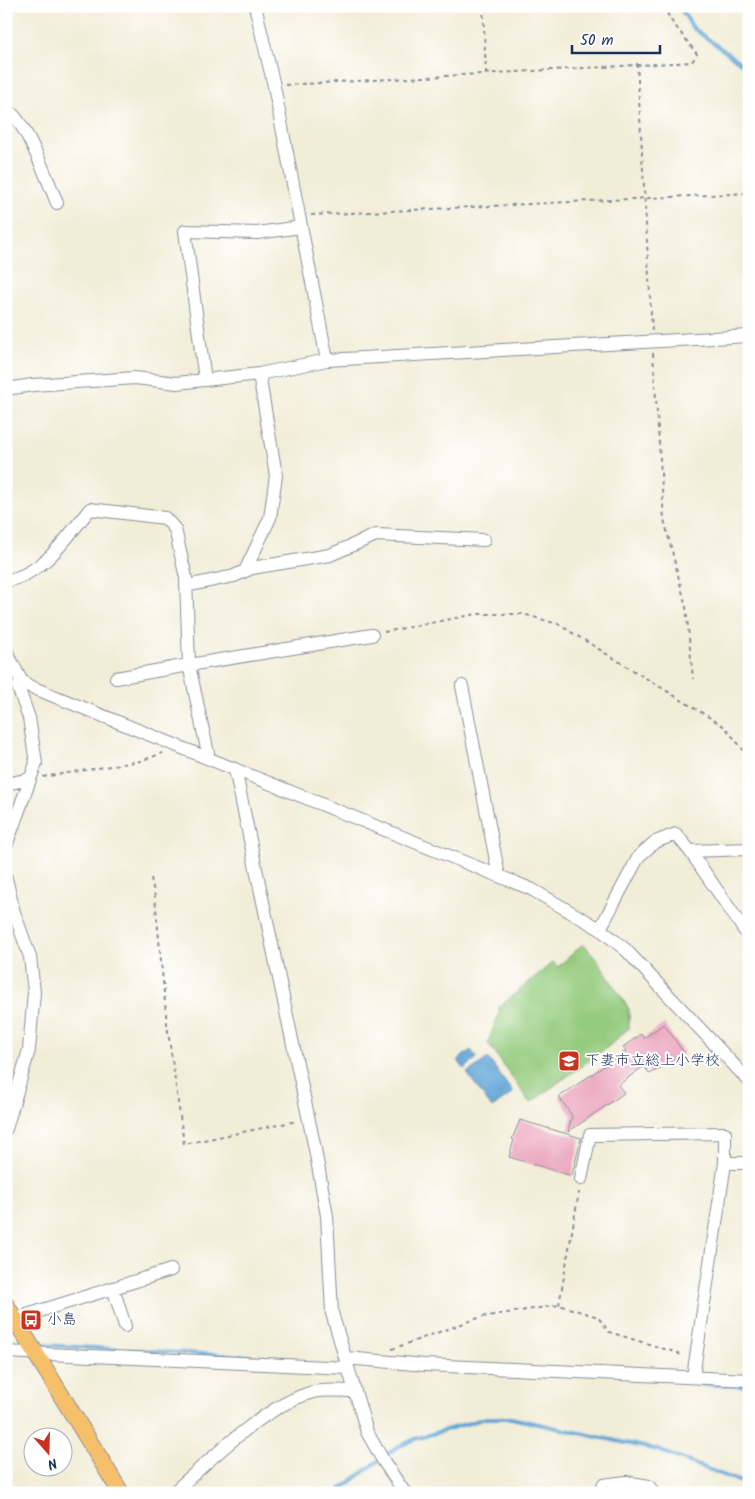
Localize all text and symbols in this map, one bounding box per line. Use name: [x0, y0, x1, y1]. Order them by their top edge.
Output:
scale bar: [572, 22, 660, 54]
text: 50 m: [580, 29, 614, 53]
school or university icon: 下妻市立総上小学校: [557, 1049, 581, 1073]
place label: 下妻市立総上小学校: [585, 1049, 720, 1073]
bus stop icon: 小島: [19, 1308, 43, 1332]
place label: 小島: [47, 1308, 77, 1332]
north arrow: [22, 1426, 72, 1476]
text: N: [44, 1451, 60, 1475]

